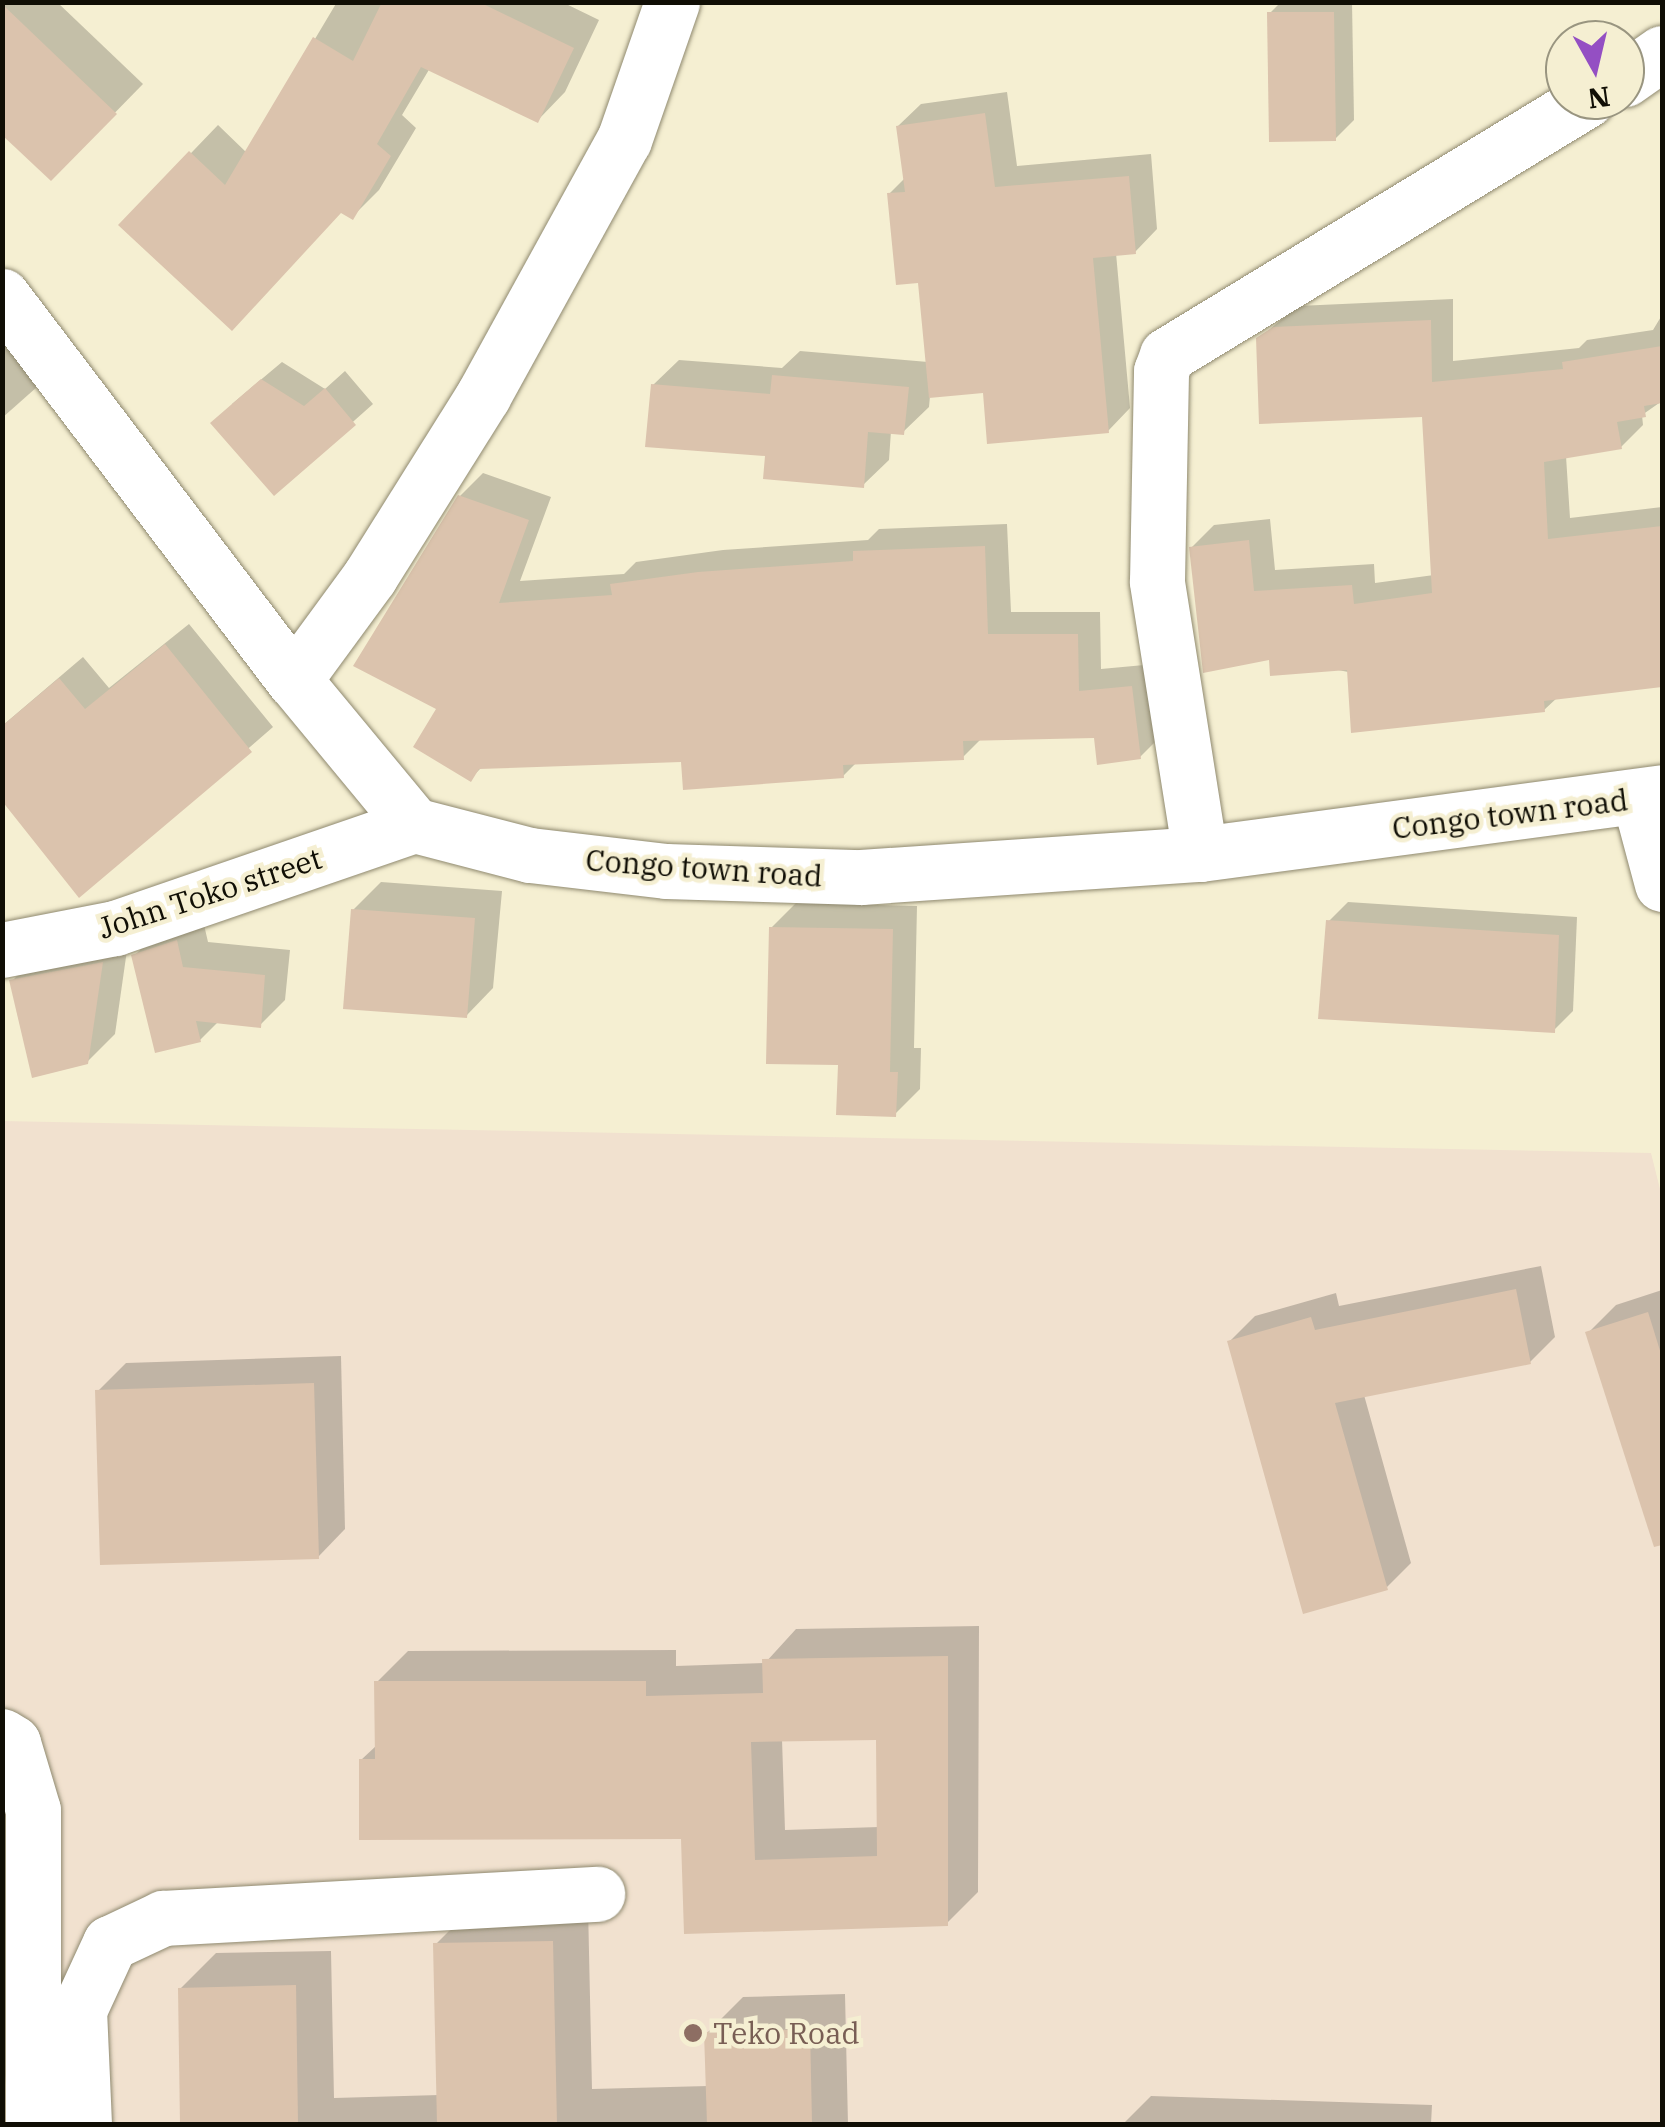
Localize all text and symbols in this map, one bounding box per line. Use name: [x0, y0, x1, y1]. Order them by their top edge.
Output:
north arrow: [1545, 20, 1645, 120]
text: N: [1585, 78, 1613, 118]
street label: Congo town road: [1390, 782, 1630, 846]
street label: John Toko street: [94, 840, 326, 946]
street label: Congo town road: [584, 842, 824, 894]
place label: Teko Road: [713, 2015, 860, 2051]
marker: Teko Road: [682, 2022, 704, 2044]

